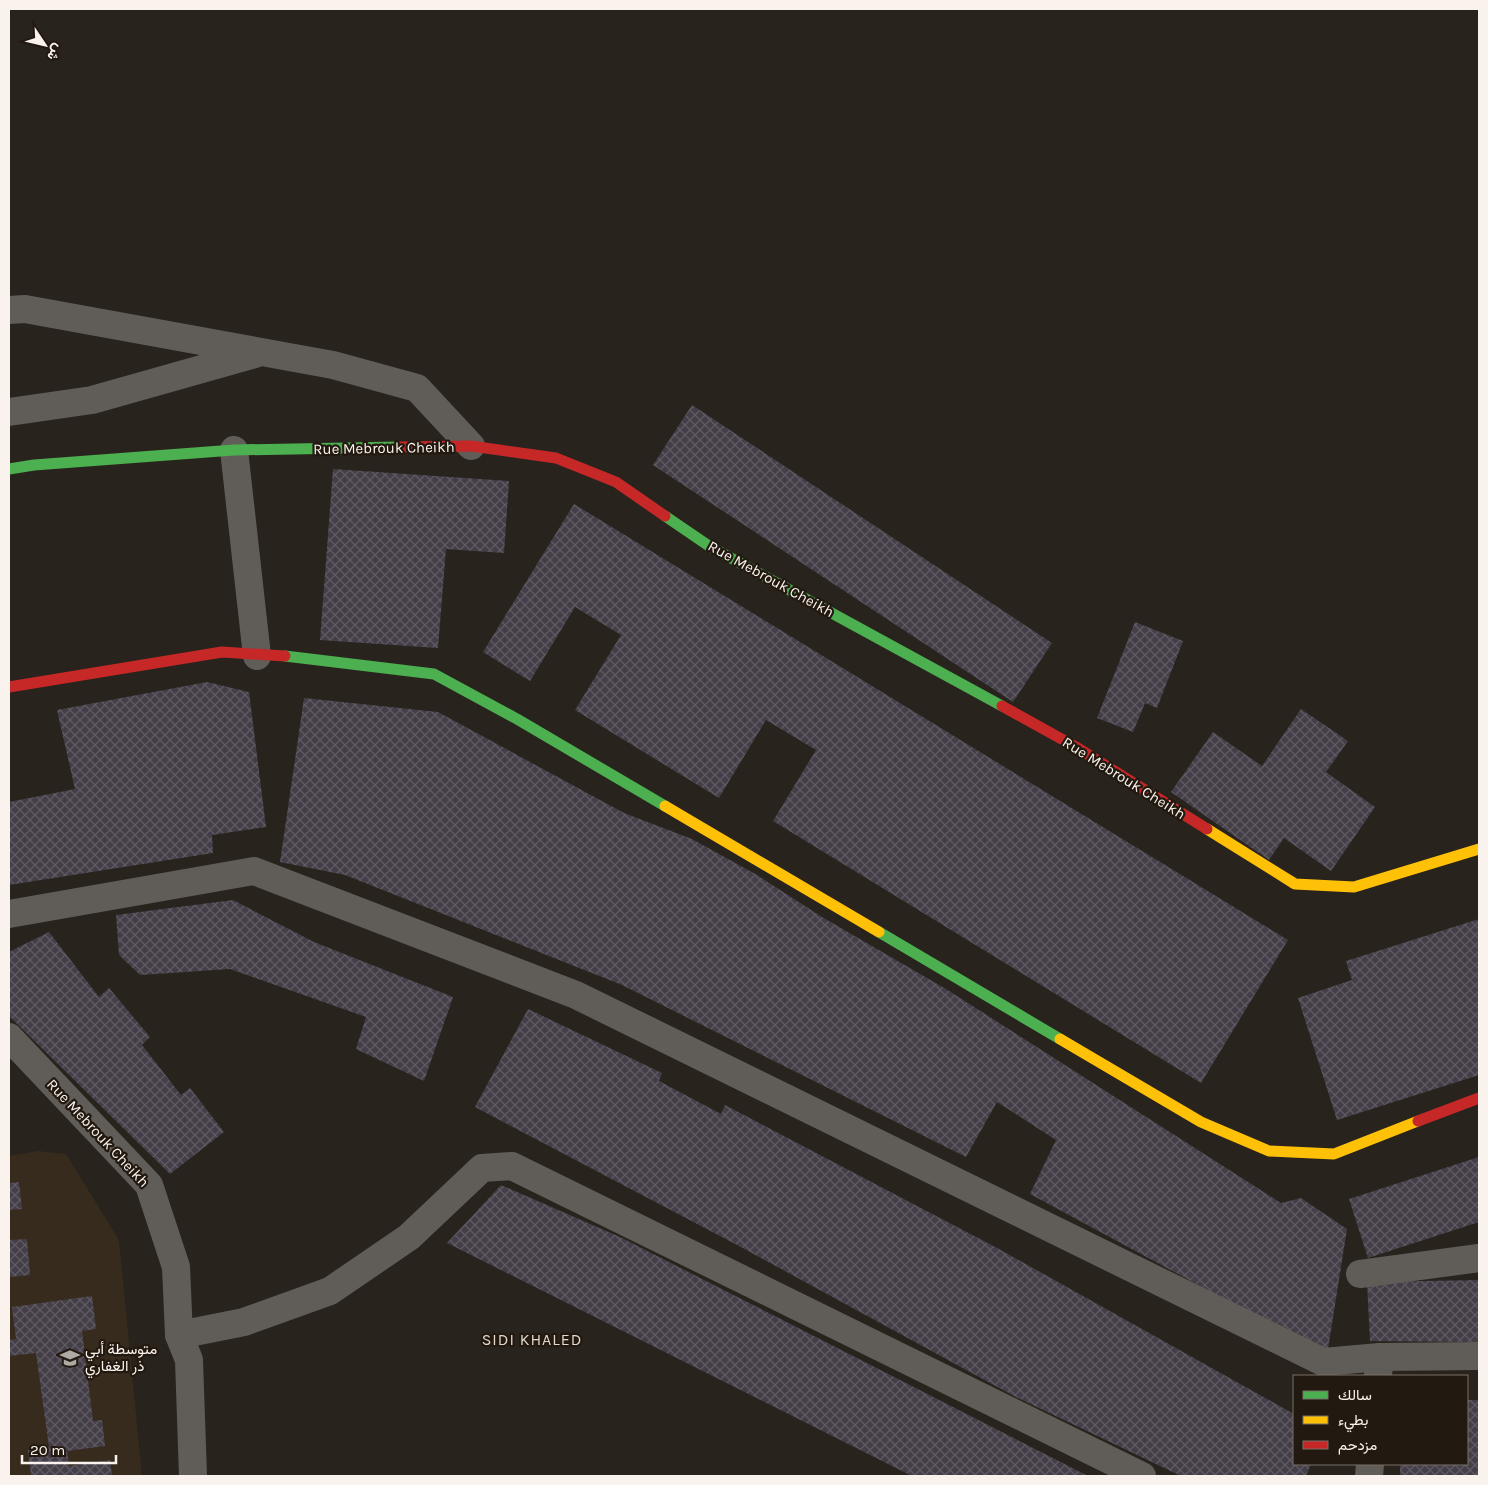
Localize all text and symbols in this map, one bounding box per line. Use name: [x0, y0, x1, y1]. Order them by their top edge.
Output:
north arrow: [20, 20, 70, 70]
text: ش: [43, 40, 67, 64]
street label: Rue Mebrouk Cheikh: [313, 438, 455, 458]
street label: Rue Mebrouk Cheikh: [705, 537, 837, 621]
street label: Rue Mebrouk Cheikh: [1059, 733, 1189, 823]
street label: Rue Mebrouk Cheikh: [43, 1075, 153, 1191]
district label: SIDI KHALED: [482, 1330, 582, 1349]
place label: متوسطة أبي ذر الغفاري: [85, 1340, 157, 1379]
school or university icon: متوسطة أبي ذر الغفاري: [59, 1347, 81, 1369]
legend: [1293, 1375, 1468, 1465]
text: سالك: [1338, 1386, 1372, 1404]
text: بطيء: [1338, 1411, 1368, 1433]
scale bar: [22, 1432, 116, 1464]
text: مزدحم: [1338, 1436, 1377, 1455]
text: 20 m: [30, 1441, 65, 1459]

